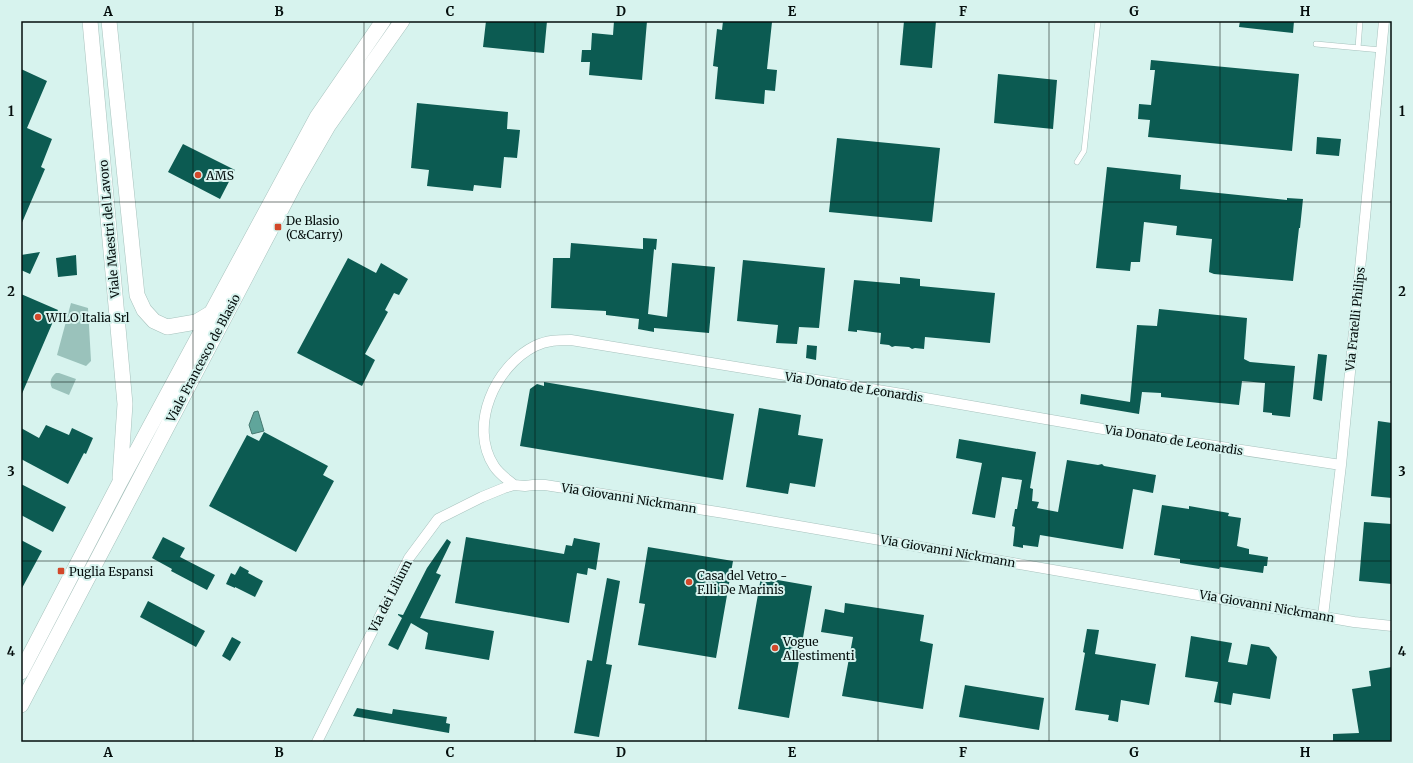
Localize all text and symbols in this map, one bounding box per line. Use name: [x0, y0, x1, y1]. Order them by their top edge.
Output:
text: A: [102, 3, 113, 20]
text: B: [274, 3, 284, 20]
text: C: [446, 3, 455, 20]
text: D: [616, 3, 626, 20]
text: E: [788, 3, 797, 20]
text: F: [959, 3, 967, 20]
text: G: [1129, 3, 1139, 20]
text: H: [1300, 3, 1311, 20]
text: 1: [8, 103, 14, 120]
text: 1: [1399, 103, 1405, 120]
street label: Viale Maestri del Lavoro: [95, 159, 123, 300]
place label: AMS: [205, 168, 234, 183]
marker: AMS: [193, 170, 203, 180]
place label: De Blasio (C&Carry): [286, 213, 343, 242]
marker: De Blasio (C&Carry): [273, 222, 283, 232]
street label: Via Fratelli Philips: [1342, 266, 1368, 373]
text: 2: [7, 283, 15, 300]
text: 2: [1398, 283, 1406, 300]
street label: Viale Francesco de Blasio: [162, 291, 243, 426]
place label: WILO Italia Srl: [45, 310, 130, 325]
marker: WILO Italia Srl: [33, 312, 43, 322]
street label: Via Donato de Leonardis: [783, 368, 924, 405]
street label: Via Donato de Leonardis: [1103, 421, 1244, 458]
text: 3: [7, 463, 15, 480]
text: 3: [1398, 463, 1406, 480]
street label: Via Giovanni Nickmann: [559, 480, 698, 516]
street label: Via Giovanni Nickmann: [878, 532, 1017, 570]
street label: Via dei Lilium: [365, 557, 415, 636]
place label: Puglia Espansi: [69, 564, 153, 579]
marker: Puglia Espansi: [56, 566, 66, 576]
place label: Casa del Vetro - F.lli De Marinis: [697, 568, 787, 597]
marker: Casa del Vetro - F.lli De Marinis: [684, 577, 694, 587]
street label: Via Giovanni Nickmann: [1197, 587, 1336, 625]
place label: Vogue Allestimenti: [782, 634, 855, 663]
text: 4: [7, 643, 16, 660]
marker: Vogue Allestimenti: [770, 643, 780, 653]
text: 4: [1398, 643, 1407, 660]
text: A: [102, 744, 113, 761]
text: B: [274, 744, 284, 761]
text: C: [446, 744, 455, 761]
text: D: [616, 744, 626, 761]
text: E: [788, 744, 797, 761]
text: F: [959, 744, 967, 761]
text: G: [1129, 744, 1139, 761]
text: H: [1300, 744, 1311, 761]

